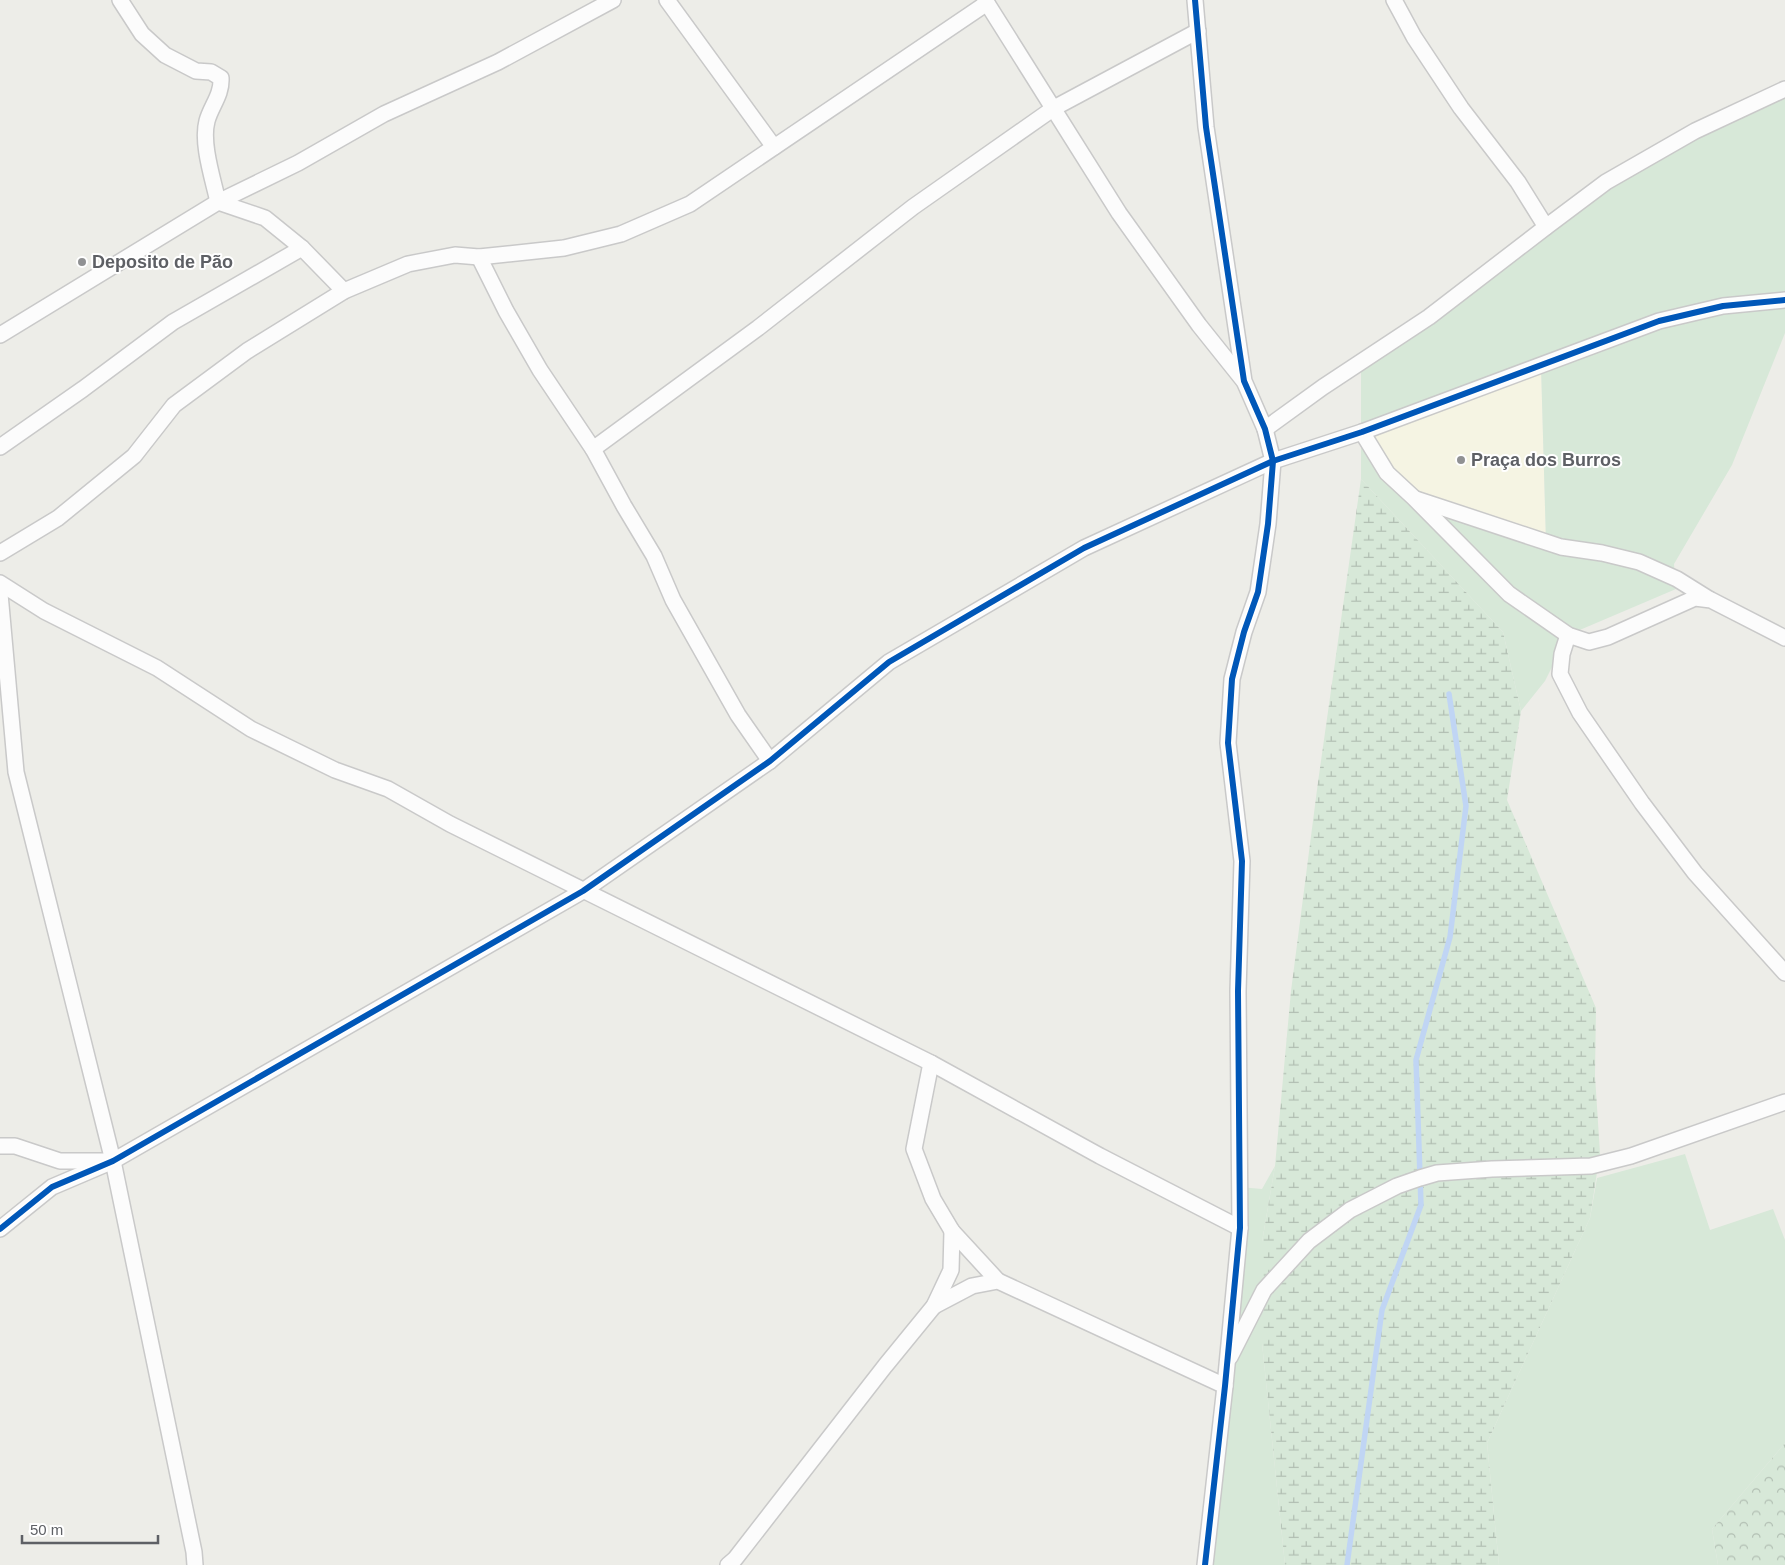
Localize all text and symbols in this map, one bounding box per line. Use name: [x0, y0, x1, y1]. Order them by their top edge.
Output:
place label: Deposito de Pão: [92, 252, 233, 272]
marker: Deposito de Pão: [76, 256, 88, 268]
place label: Praça dos Burros: [1471, 450, 1621, 470]
marker: Praça dos Burros: [1455, 454, 1467, 466]
scale bar: [22, 1512, 159, 1544]
text: 50 m: [30, 1521, 63, 1538]

